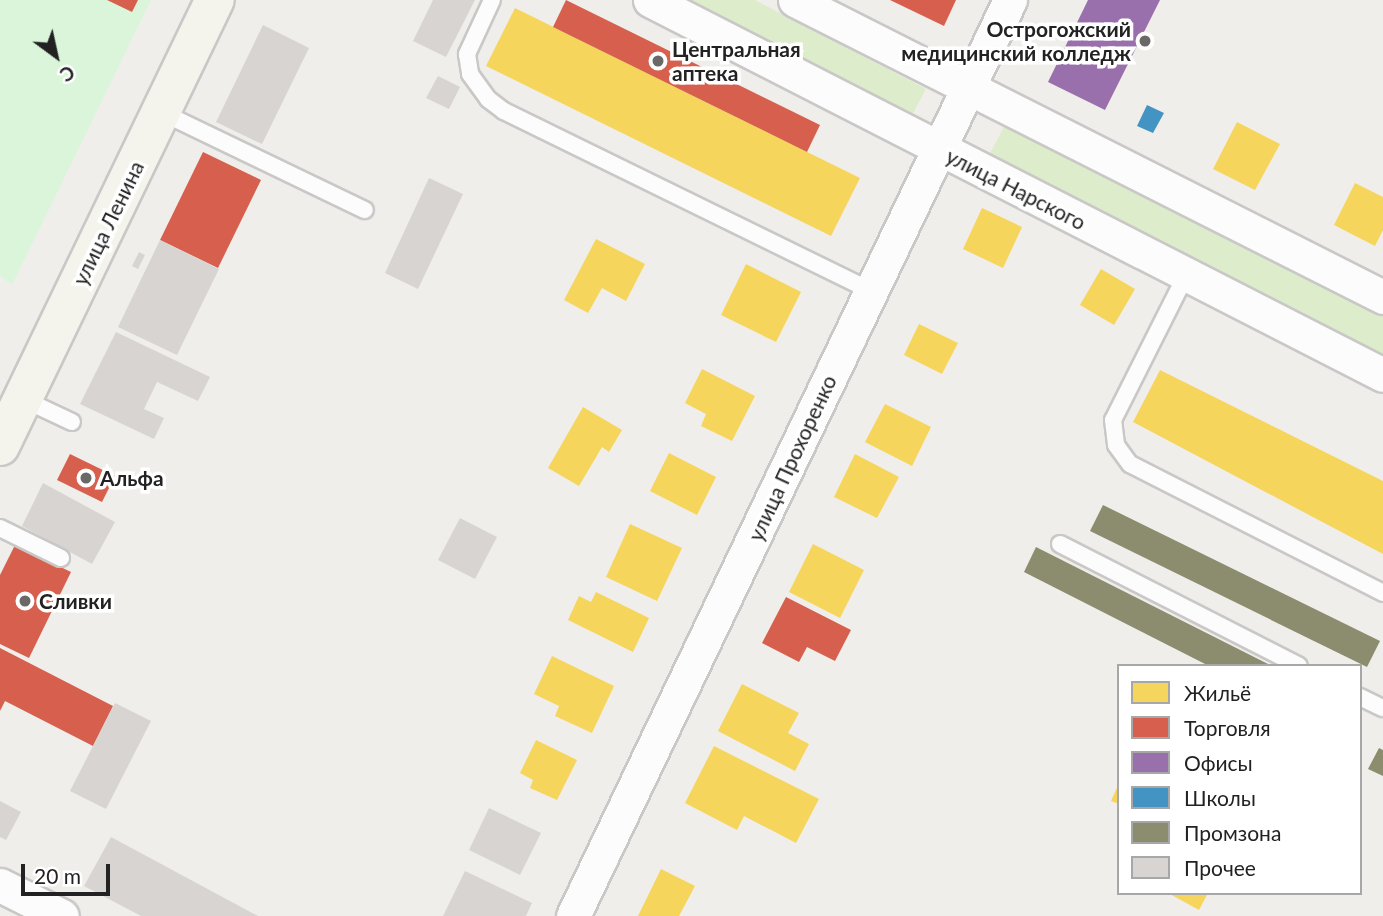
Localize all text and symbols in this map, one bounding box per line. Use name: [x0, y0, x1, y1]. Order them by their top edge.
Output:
place label: Острогожский медицинский колледж: [901, 16, 1131, 66]
north arrow: [21, 21, 91, 91]
marker: Острогожский медицинский колледж: [1137, 33, 1153, 49]
place label: Центральная аптека: [672, 36, 801, 86]
marker: Центральная аптека: [650, 53, 666, 69]
text: С: [56, 61, 79, 87]
street label: улица Нарского: [942, 143, 1090, 235]
street label: улица Ленина: [67, 157, 149, 289]
street label: улица Прохоренко: [743, 371, 841, 545]
place label: Альфа: [100, 465, 164, 491]
marker: Альфа: [78, 470, 94, 486]
place label: Сливки: [39, 588, 112, 614]
marker: Сливки: [17, 593, 33, 609]
legend: [1117, 664, 1362, 895]
text: Жильё: [1184, 680, 1251, 705]
text: Торговля: [1184, 715, 1271, 740]
text: Офисы: [1184, 750, 1253, 775]
text: Школы: [1184, 785, 1256, 810]
text: Промзона: [1184, 820, 1281, 845]
scale bar: [24, 850, 114, 894]
text: Прочее: [1184, 855, 1256, 880]
text: 20 m: [34, 863, 81, 888]

